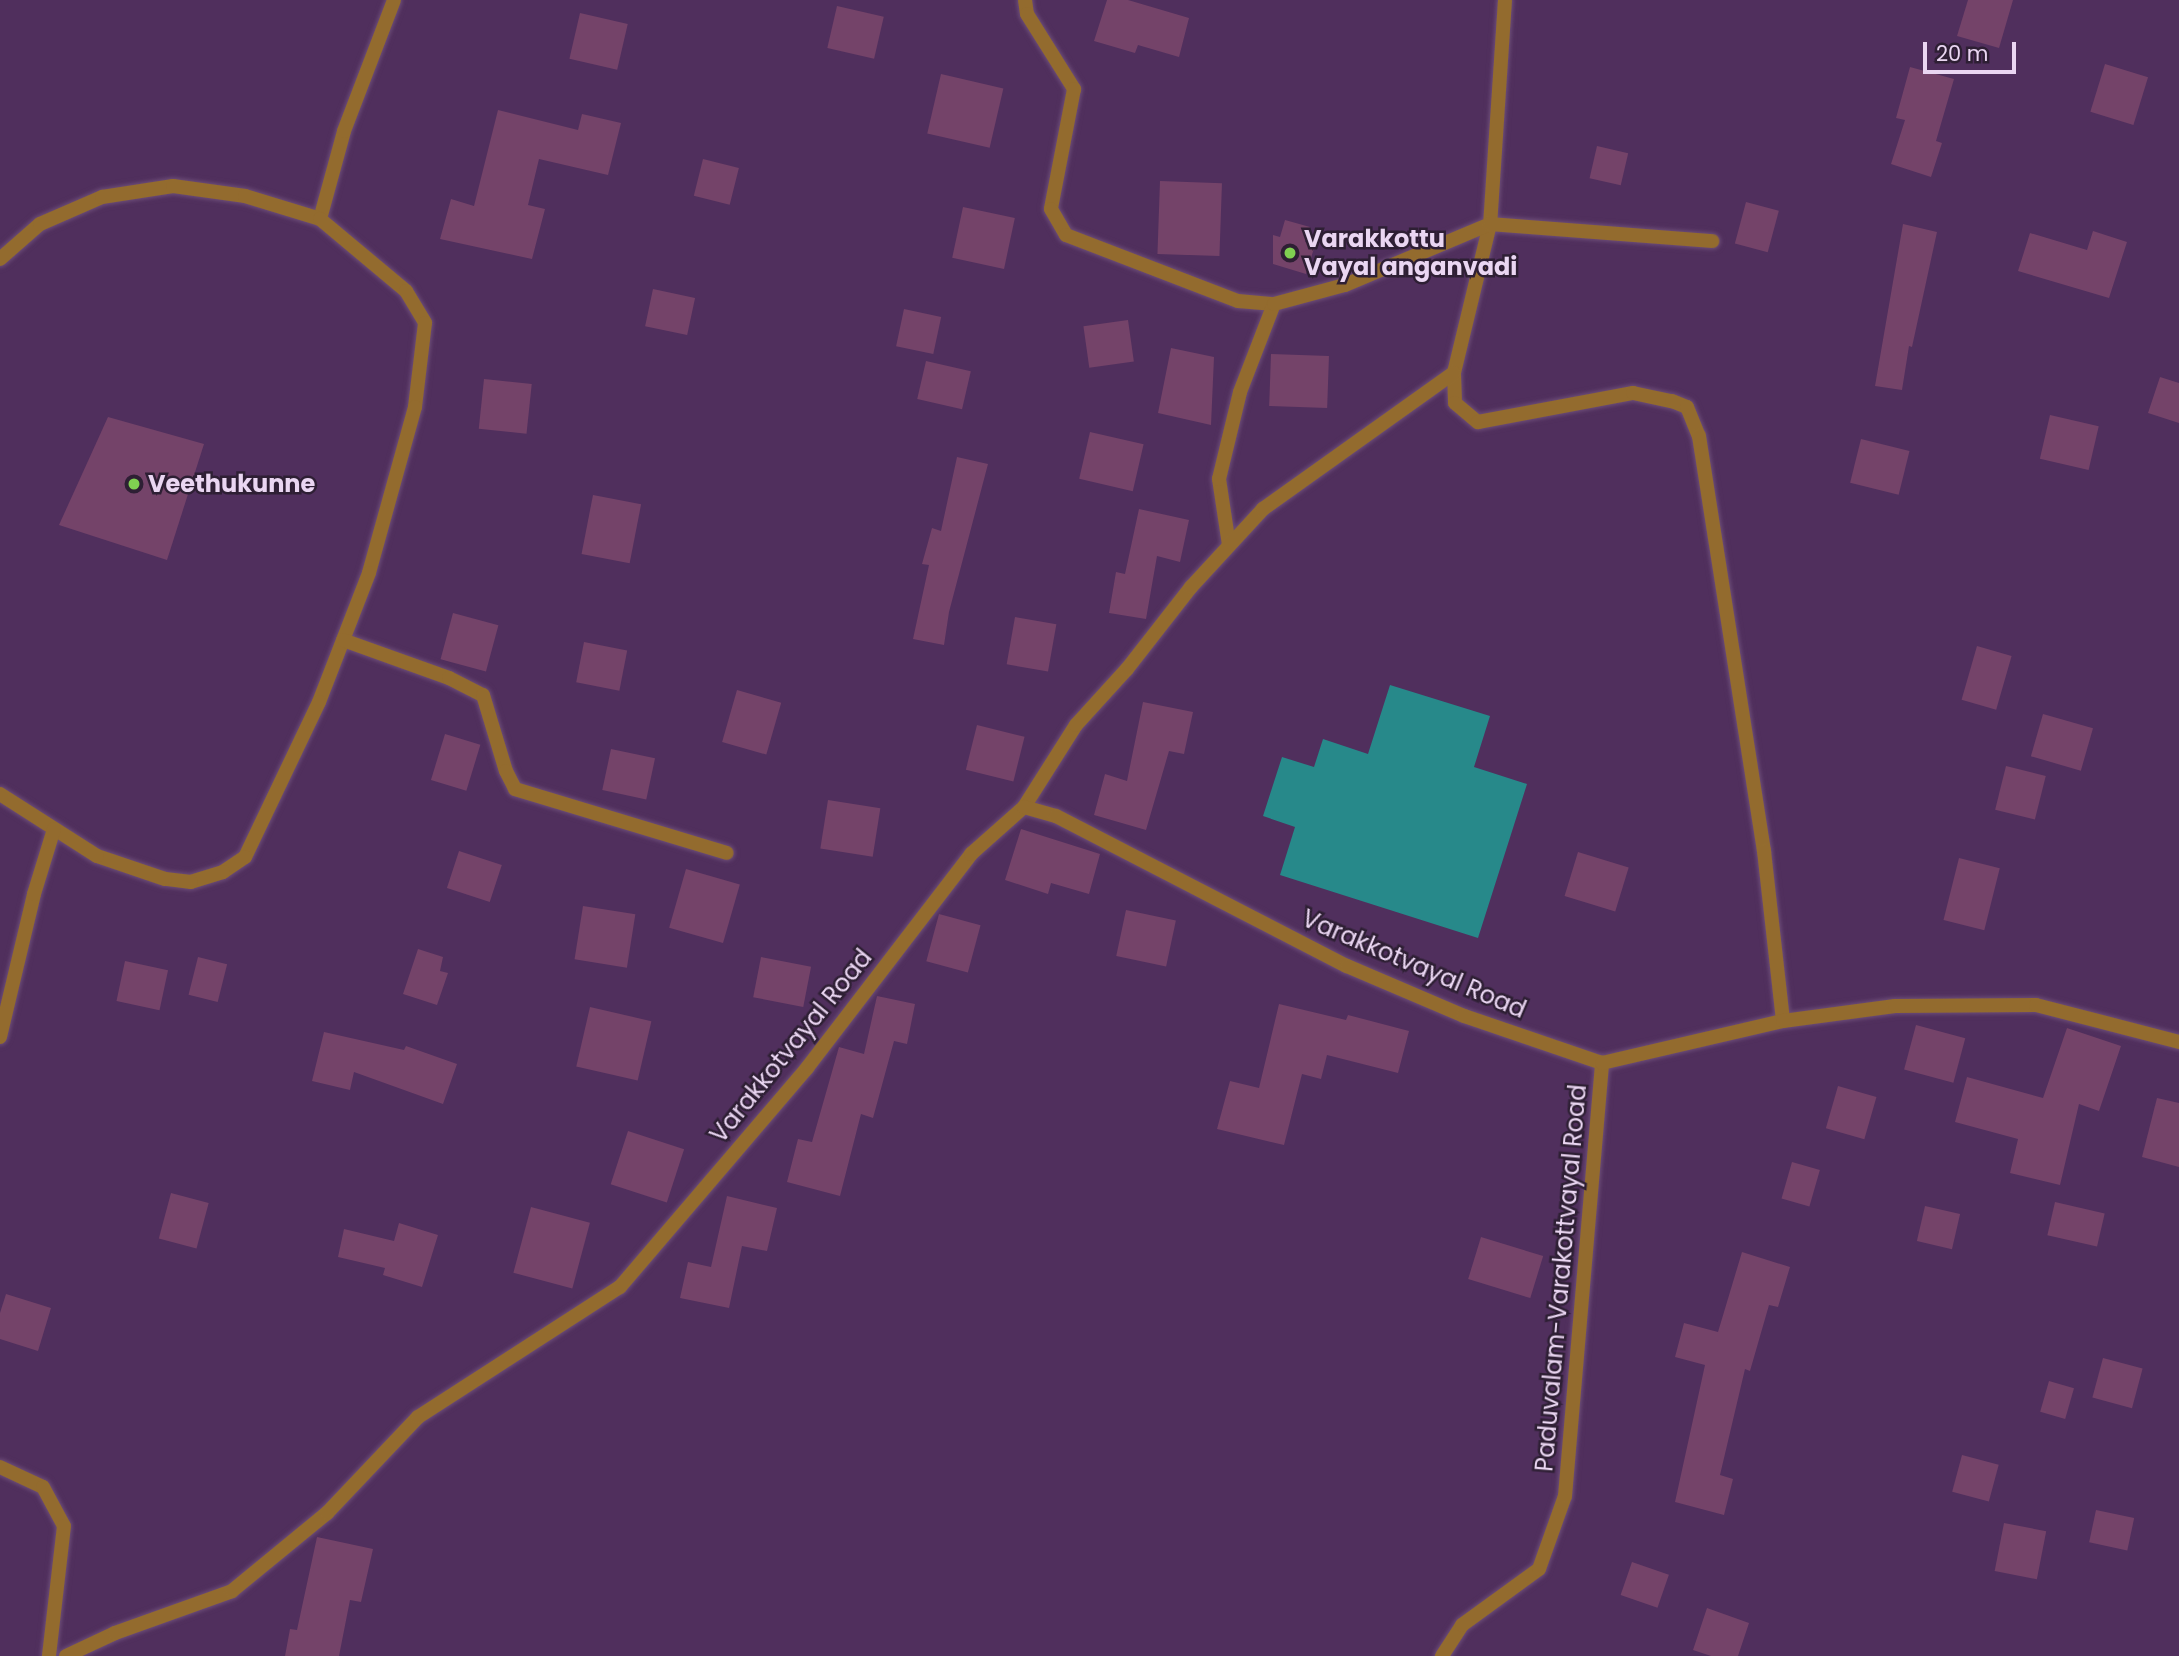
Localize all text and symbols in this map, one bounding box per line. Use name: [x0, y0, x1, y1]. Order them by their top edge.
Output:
scale bar: [1927, 28, 2020, 72]
text: 20 m: [1936, 39, 1989, 68]
place label: Varakkottu Vayal anganvadi: [1304, 225, 1517, 281]
marker: Varakkottu Vayal anganvadi: [1282, 245, 1298, 261]
place label: Veethukunne: [148, 470, 315, 498]
marker: Veethukunne: [126, 476, 142, 492]
street label: Varakkotvayal Road: [1298, 904, 1530, 1024]
street label: Varakkotvayal Road: [704, 943, 878, 1149]
street label: Paduvalam-Varakottvayal Road: [1530, 1083, 1592, 1473]

